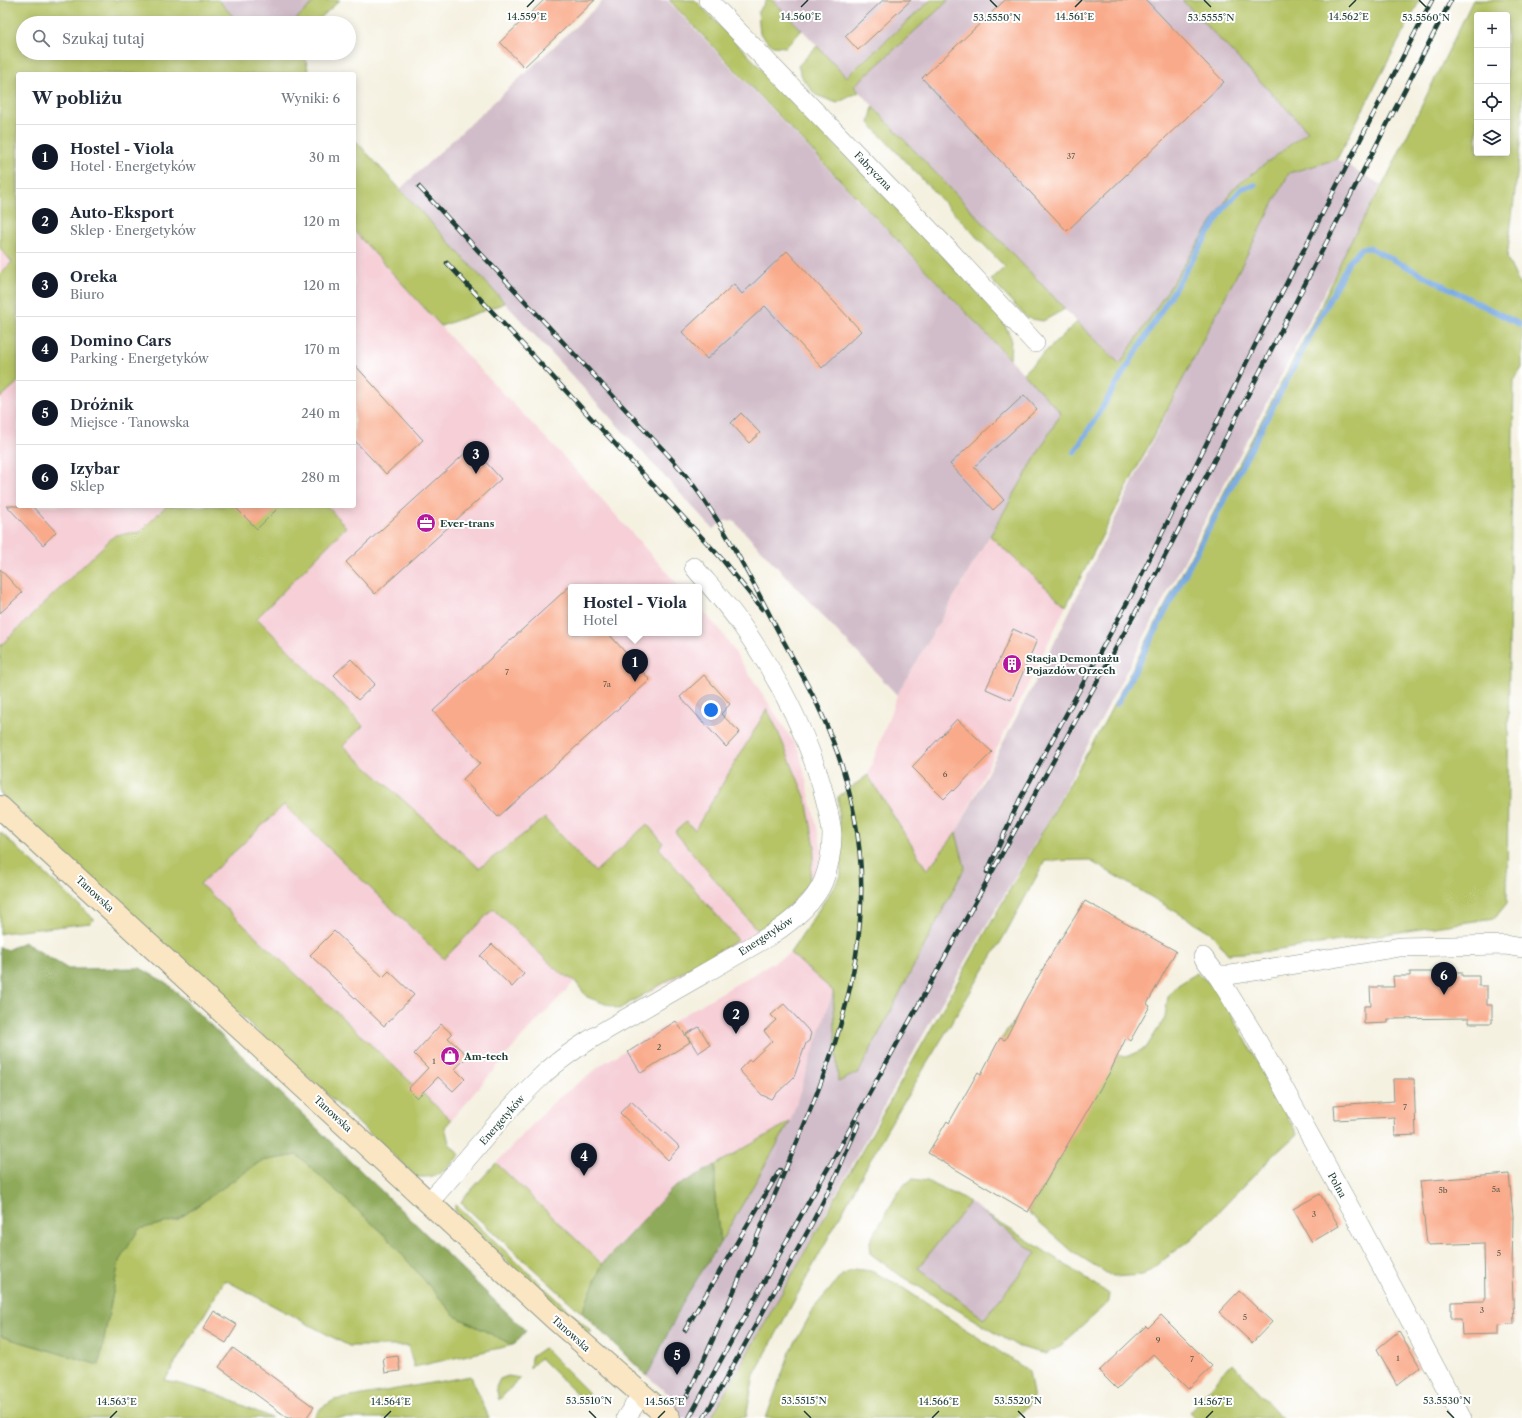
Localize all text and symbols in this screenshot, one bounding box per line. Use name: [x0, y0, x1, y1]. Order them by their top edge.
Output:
text: 14.559°E: [507, 10, 547, 23]
text: 14.560°E: [781, 10, 821, 23]
text: 14.561°E: [1056, 10, 1094, 23]
text: 14.562°E: [1329, 10, 1369, 23]
text: 53.5550°N: [973, 11, 1021, 24]
text: 53.5555°N: [1188, 11, 1234, 24]
text: 53.5560°N: [1402, 11, 1450, 24]
map controls: [1474, 12, 1510, 156]
button: +: [1474, 12, 1510, 48]
search box: [16, 16, 356, 60]
icon: search: [30, 27, 52, 49]
text: Szukaj tutaj: [62, 29, 144, 48]
button: −: [1474, 48, 1510, 84]
button: locate: [1474, 84, 1510, 120]
text: W pobliżu: [32, 88, 122, 108]
text: Wyniki: 6: [281, 90, 340, 106]
button: layers: [1474, 120, 1510, 156]
text: Hostel - Viola: [70, 139, 174, 158]
text: 1: [42, 149, 48, 165]
text: 30 m: [309, 149, 340, 165]
street label: Fabryczna: [851, 149, 895, 194]
house number: 37: [1067, 151, 1075, 161]
text: Hotel · Energetyków: [70, 158, 196, 174]
text: Auto-Eksport: [70, 203, 174, 222]
text: 2: [41, 213, 49, 229]
text: 120 m: [303, 213, 340, 229]
text: Sklep · Energetyków: [70, 222, 196, 238]
text: Oreka: [70, 267, 117, 286]
text: 3: [41, 277, 49, 293]
text: 120 m: [303, 277, 340, 293]
text: Biuro: [70, 286, 104, 302]
text: Domino Cars: [70, 331, 172, 350]
text: 4: [41, 341, 49, 357]
text: 170 m: [304, 341, 340, 357]
text: Parking · Energetyków: [70, 350, 209, 366]
text: Dróżnik: [70, 395, 134, 414]
text: 5: [41, 405, 49, 421]
text: 240 m: [301, 405, 340, 421]
text: Miejsce · Tanowska: [70, 414, 189, 430]
pin: 3: [463, 441, 489, 474]
text: Izybar: [70, 459, 120, 478]
text: 6: [41, 469, 49, 485]
text: 280 m: [301, 469, 340, 485]
text: Sklep: [70, 478, 104, 494]
office icon: Ever-trans: [415, 512, 437, 534]
place label: Ever-trans: [440, 517, 495, 530]
popup: [568, 584, 702, 636]
text: Hostel - Viola: [583, 593, 687, 612]
text: Hotel: [583, 612, 618, 628]
pin: 1: [622, 649, 648, 682]
place label: Stacja Demontażu Pojazdów Orzech: [1026, 652, 1119, 677]
building icon: Stacja Demontażu Pojazdów Orzech: [1001, 653, 1023, 675]
house number: 7: [505, 667, 509, 677]
house number: 7a: [603, 679, 612, 689]
your location: [701, 700, 721, 720]
house number: 6: [943, 769, 948, 779]
street label: Tanowska: [73, 873, 117, 915]
street label: Energetyków: [736, 913, 796, 958]
pin: 6: [1431, 962, 1457, 995]
pin: 2: [723, 1001, 749, 1034]
house number: 2: [657, 1042, 662, 1052]
shop icon: Am-tech: [439, 1045, 461, 1067]
place label: Am-tech: [463, 1050, 509, 1063]
house number: 1: [432, 1056, 436, 1066]
street label: Energetyków: [477, 1092, 528, 1148]
street label: Tanowska: [311, 1093, 355, 1135]
house number: 7: [1403, 1102, 1407, 1112]
pin: 4: [571, 1143, 597, 1176]
street label: Polna: [1325, 1170, 1350, 1201]
house number: 5a: [1492, 1184, 1501, 1194]
house number: 5b: [1438, 1185, 1448, 1195]
house number: 3: [1312, 1209, 1316, 1219]
house number: 5: [1497, 1248, 1501, 1258]
house number: 3: [1480, 1305, 1484, 1315]
house number: 5: [1243, 1312, 1247, 1322]
street label: Tanowska: [549, 1313, 593, 1355]
house number: 9: [1156, 1335, 1161, 1345]
pin: 5: [664, 1342, 690, 1375]
house number: 1: [1396, 1353, 1400, 1363]
house number: 7: [1190, 1354, 1194, 1364]
text: 53.5510°N: [566, 1394, 612, 1407]
text: 53.5515°N: [781, 1394, 827, 1407]
text: 53.5520°N: [994, 1394, 1042, 1407]
text: 53.5530°N: [1423, 1394, 1471, 1407]
text: 14.563°E: [97, 1395, 137, 1408]
text: 14.564°E: [371, 1395, 411, 1408]
text: 14.565°E: [645, 1395, 685, 1408]
text: 14.566°E: [919, 1395, 959, 1408]
text: 14.567°E: [1194, 1395, 1233, 1408]

